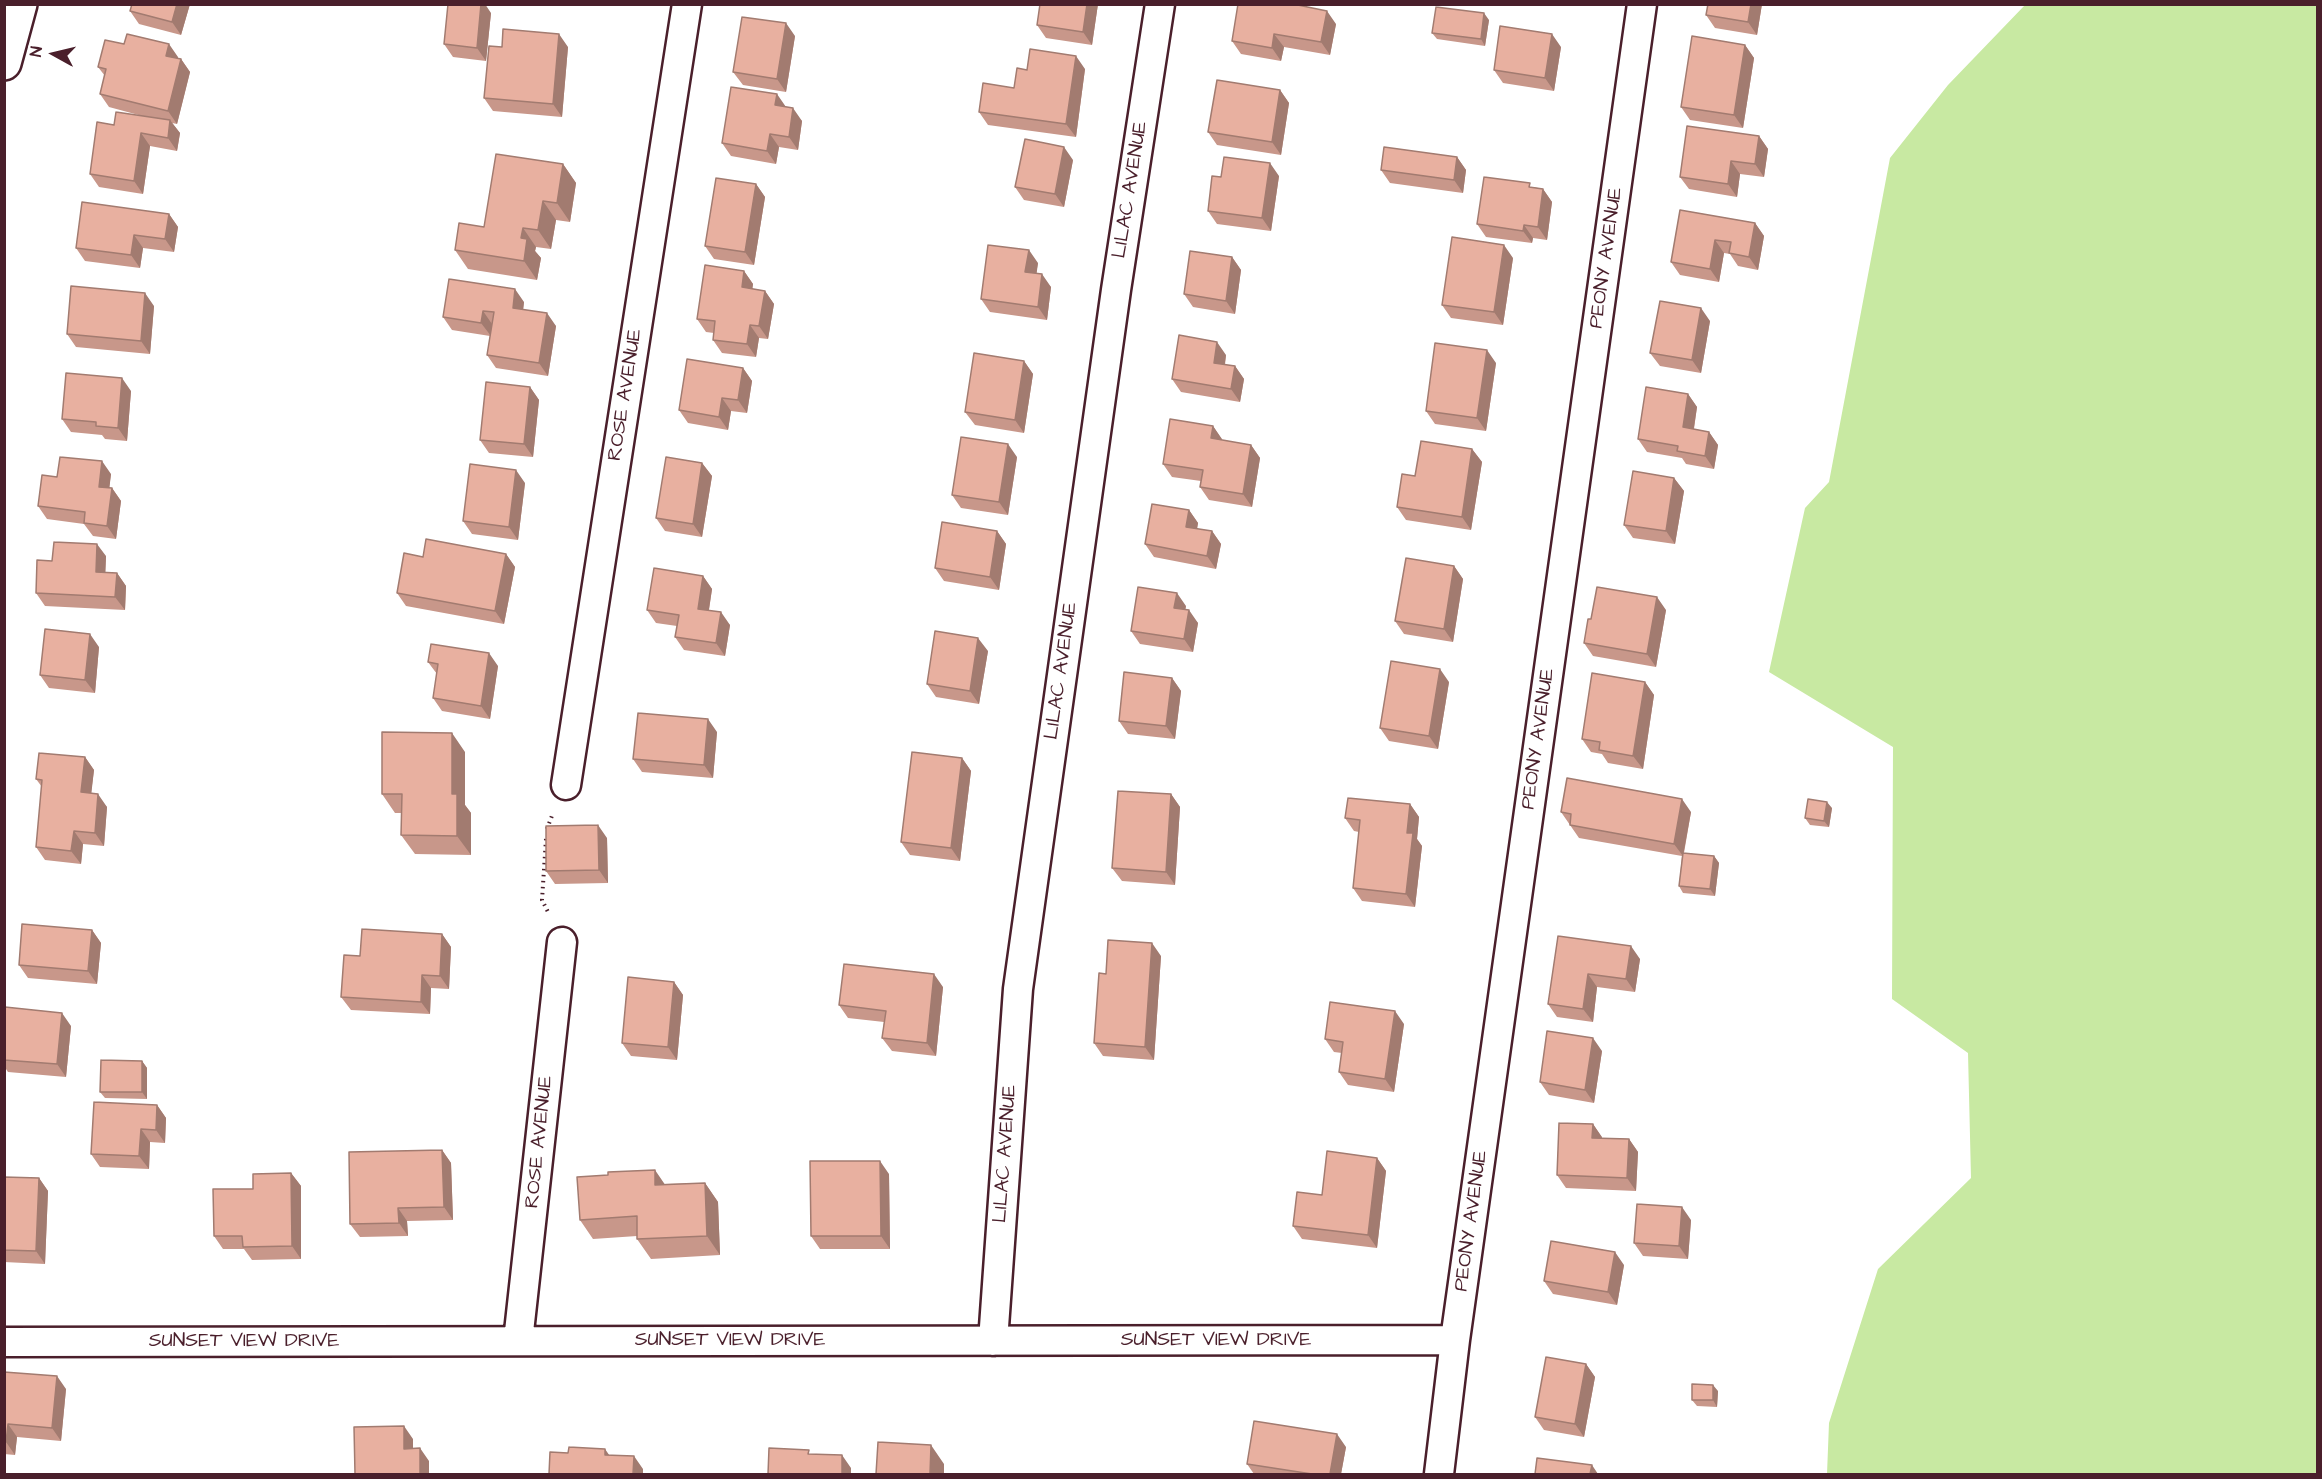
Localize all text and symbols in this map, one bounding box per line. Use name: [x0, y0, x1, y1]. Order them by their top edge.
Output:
north arrow: [24, 24, 84, 84]
text: N: [25, 45, 48, 58]
street label: LILAC AVENUE: [1108, 120, 1154, 260]
street label: PEONY AVENUE: [1585, 186, 1629, 330]
street label: ROSE AVENUE: [604, 327, 648, 463]
street label: LILAC AVENUE: [1040, 601, 1084, 741]
street label: PEONY AVENUE: [1517, 667, 1561, 811]
street label: ROSE AVENUE: [521, 1075, 559, 1209]
street label: LILAC AVENUE: [989, 1084, 1023, 1224]
street label: PEONY AVENUE: [1450, 1149, 1494, 1293]
street label: SUNSET VIEW DRIVE: [635, 1329, 825, 1353]
street label: SUNSET VIEW DRIVE: [1121, 1329, 1311, 1353]
street label: SUNSET VIEW DRIVE: [149, 1330, 339, 1354]

